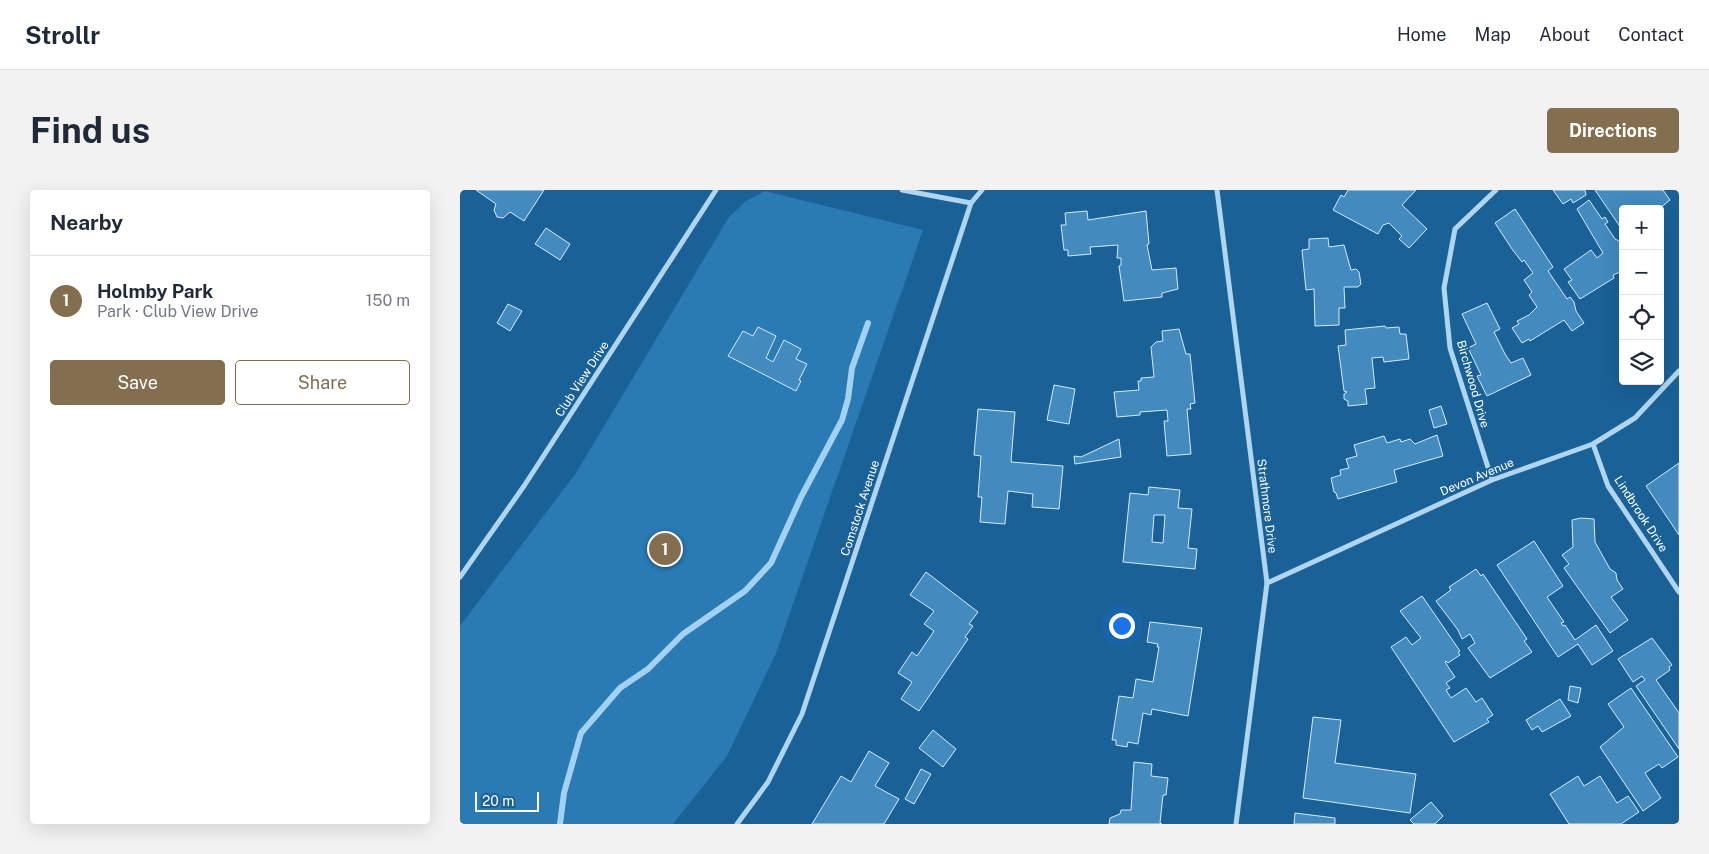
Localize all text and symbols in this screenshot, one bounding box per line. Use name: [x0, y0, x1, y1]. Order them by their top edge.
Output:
text: Strollr: [25, 21, 100, 49]
text: Home: [1397, 24, 1447, 45]
text: Map: [1475, 24, 1511, 45]
text: About: [1539, 24, 1590, 45]
text: Contact: [1618, 24, 1684, 45]
button: Directions: [1547, 108, 1679, 153]
text: Find us: [30, 110, 150, 151]
map controls: [1619, 205, 1664, 385]
button: +: [1619, 205, 1664, 250]
text: Nearby: [50, 210, 123, 235]
button: −: [1619, 250, 1664, 295]
text: Holmby Park: [97, 280, 213, 302]
text: 1: [63, 291, 69, 310]
text: 150 m: [366, 291, 410, 310]
button: locate: [1619, 295, 1664, 340]
text: Park · Club View Drive: [97, 302, 259, 321]
street label: Club View Drive: [552, 338, 612, 419]
street label: Birchwood Drive: [1454, 339, 1492, 430]
button: layers: [1619, 340, 1664, 385]
button: Save: [50, 360, 225, 405]
button: Share: [235, 360, 410, 405]
street label: Devon Avenue: [1438, 455, 1516, 499]
street label: Comstock Avenue: [838, 458, 882, 558]
street label: Strathmore Drive: [1254, 458, 1280, 554]
street label: Lindbrook Drive: [1611, 473, 1671, 555]
pin: 1: [649, 530, 681, 568]
your location: [1109, 613, 1135, 639]
scale bar: [475, 789, 539, 812]
text: 20 m: [482, 793, 514, 809]

